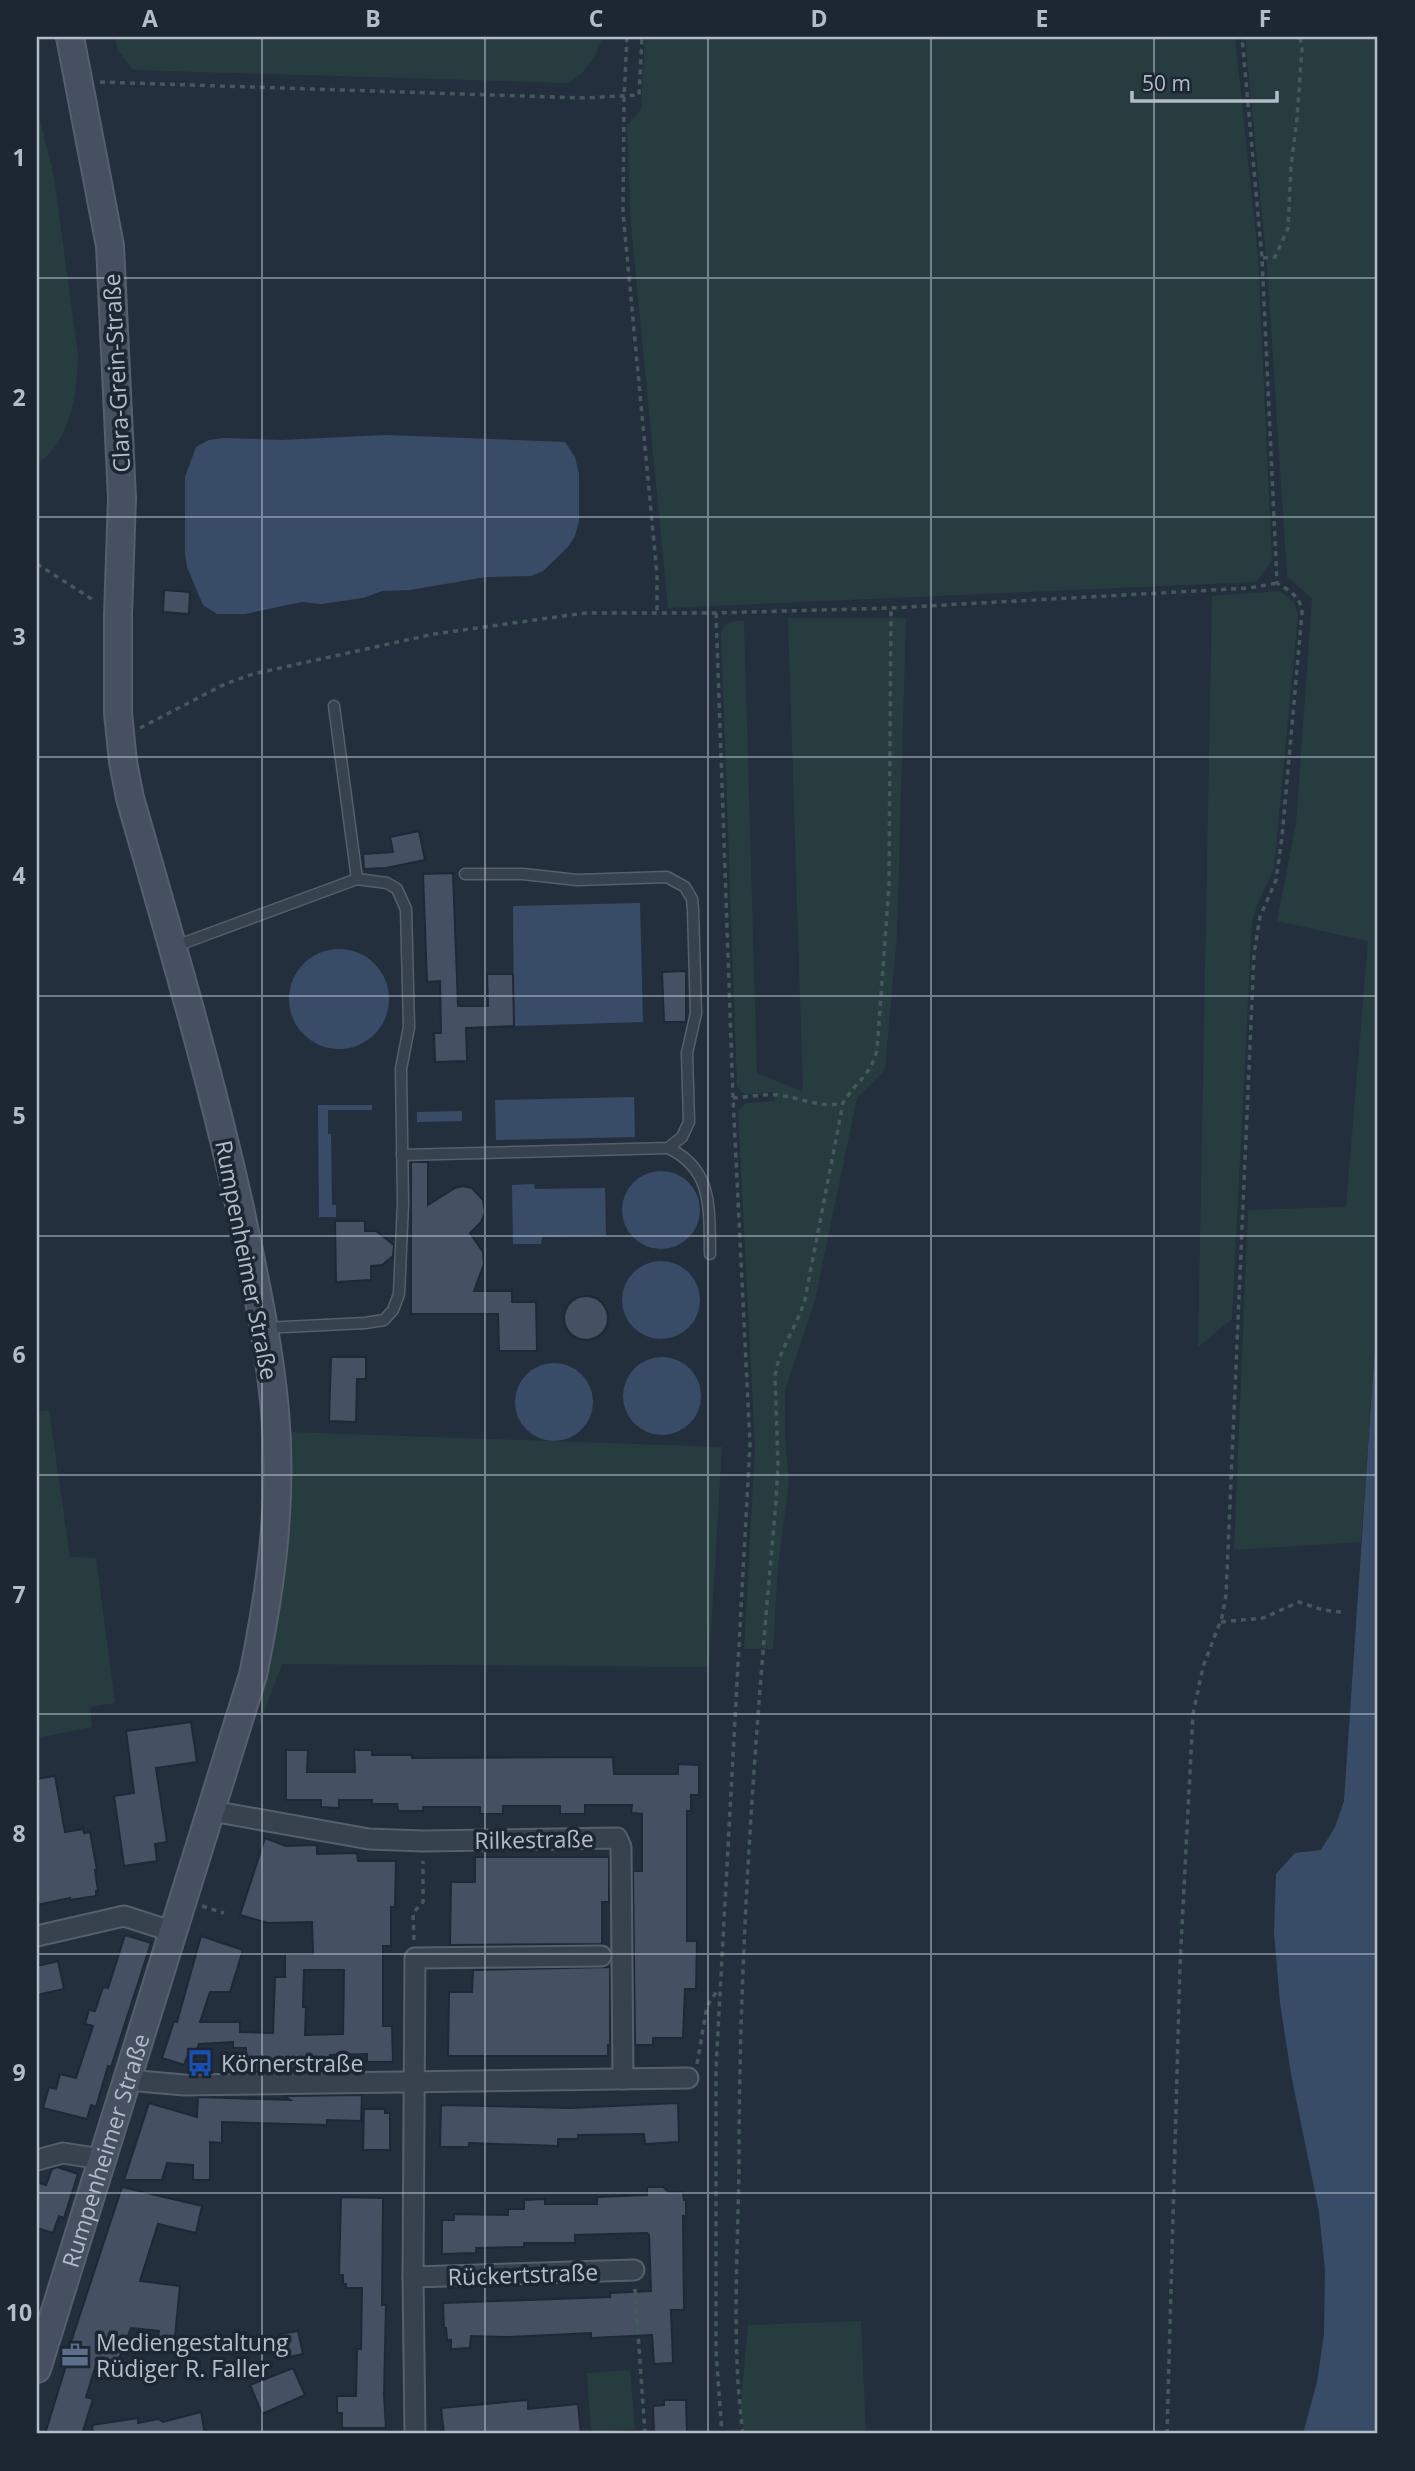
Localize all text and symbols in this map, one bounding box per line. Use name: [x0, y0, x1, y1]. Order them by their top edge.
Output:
text: A: [142, 2, 158, 34]
text: B: [365, 2, 381, 34]
text: C: [589, 2, 603, 34]
text: D: [810, 2, 828, 34]
text: E: [1036, 2, 1048, 34]
text: F: [1259, 2, 1271, 34]
scale bar: [1132, 60, 1277, 104]
text: 50 m: [1142, 69, 1191, 97]
text: 1: [12, 141, 26, 173]
street label: Clara-Grein-Straße: [95, 273, 137, 473]
text: 2: [12, 381, 26, 413]
text: 3: [12, 620, 26, 652]
text: 4: [12, 859, 26, 891]
text: 5: [12, 1099, 26, 1131]
street label: Rumpenheimer Straße: [208, 1138, 286, 1382]
text: 6: [12, 1338, 26, 1370]
text: 7: [12, 1578, 26, 1610]
text: 8: [12, 1817, 26, 1849]
street label: Rilkestraße: [474, 1822, 594, 1856]
street label: Rumpenheimer Straße: [54, 2029, 157, 2271]
place label: Körnerstraße: [221, 2047, 363, 2079]
bus stop icon: Körnerstraße: [185, 2048, 215, 2078]
text: 9: [12, 2056, 26, 2088]
street label: Rückertstraße: [447, 2255, 599, 2293]
text: 10: [6, 2296, 32, 2328]
place label: Mediengestaltung Rüdiger R. Faller: [96, 2326, 289, 2384]
office icon: Mediengestaltung Rüdiger R. Faller: [60, 2340, 90, 2370]

